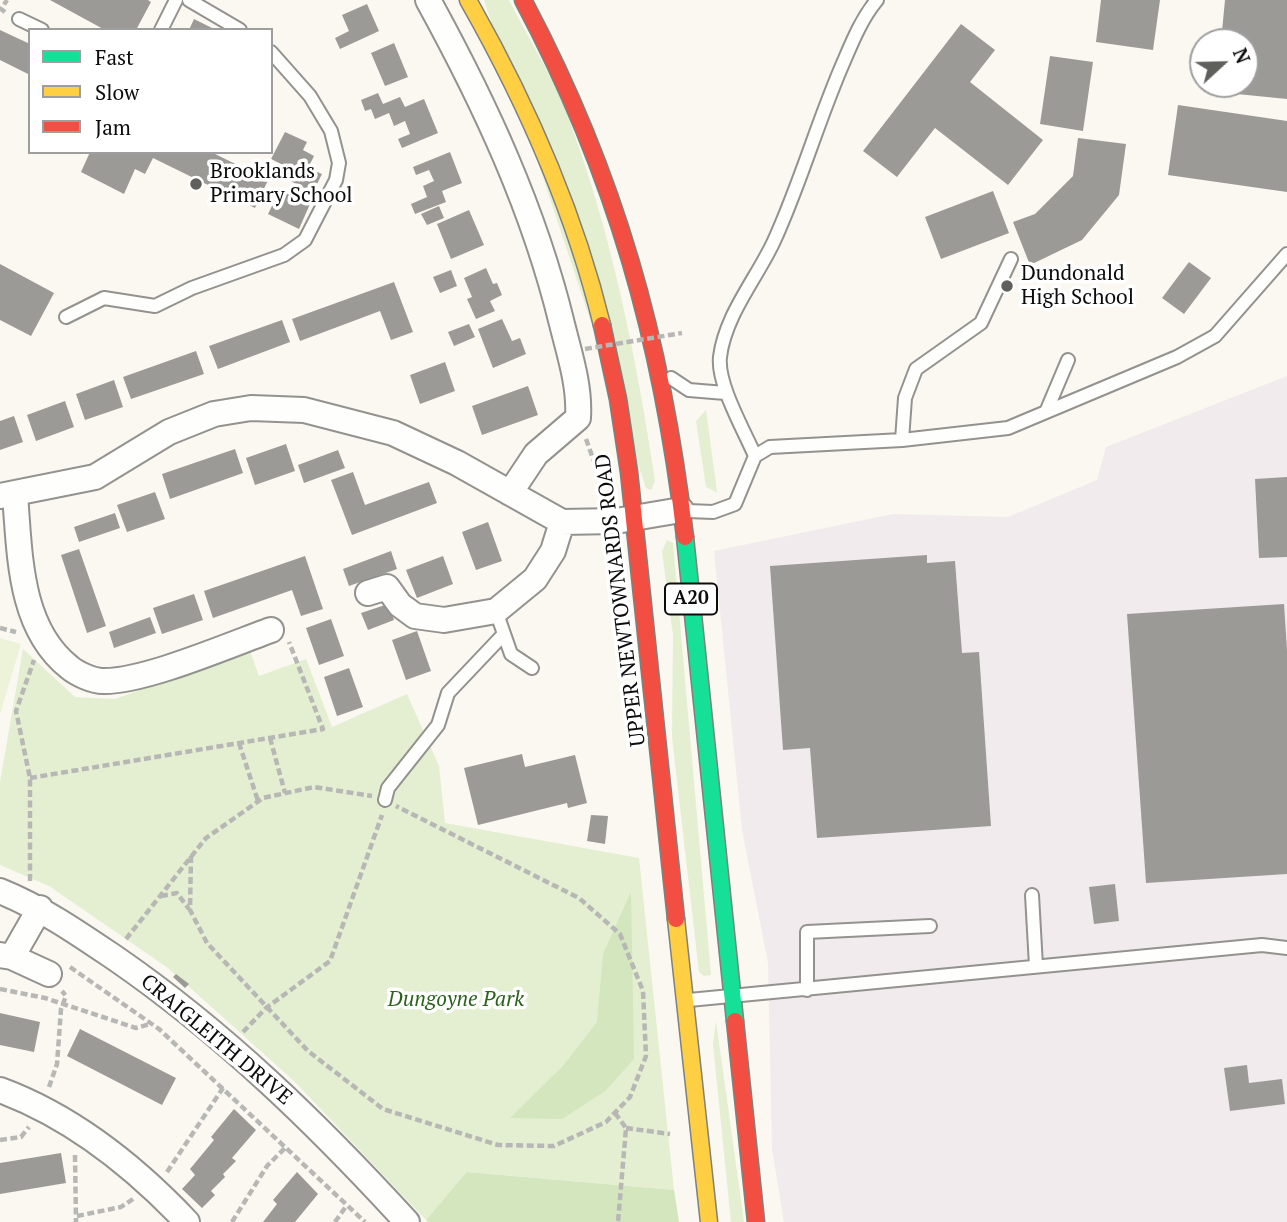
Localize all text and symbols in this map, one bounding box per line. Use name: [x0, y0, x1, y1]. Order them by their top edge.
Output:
legend: [28, 28, 273, 154]
north arrow: [1189, 28, 1259, 98]
text: Fast: [95, 43, 134, 71]
text: N: [1228, 44, 1256, 67]
text: Slow: [95, 78, 139, 106]
text: Jam: [95, 113, 131, 141]
place label: Brooklands Primary School: [210, 159, 353, 209]
marker: Brooklands Primary School: [188, 176, 204, 192]
place label: Dundonald High School: [1021, 261, 1134, 311]
marker: Dundonald High School: [999, 278, 1015, 294]
street label: UPPER NEWTOWNARDS ROAD: [591, 452, 651, 748]
road number: A20: [665, 584, 717, 614]
street label: CRAIGLEITH DRIVE: [135, 969, 297, 1111]
park label: Dungoyne Park: [388, 987, 524, 1013]

